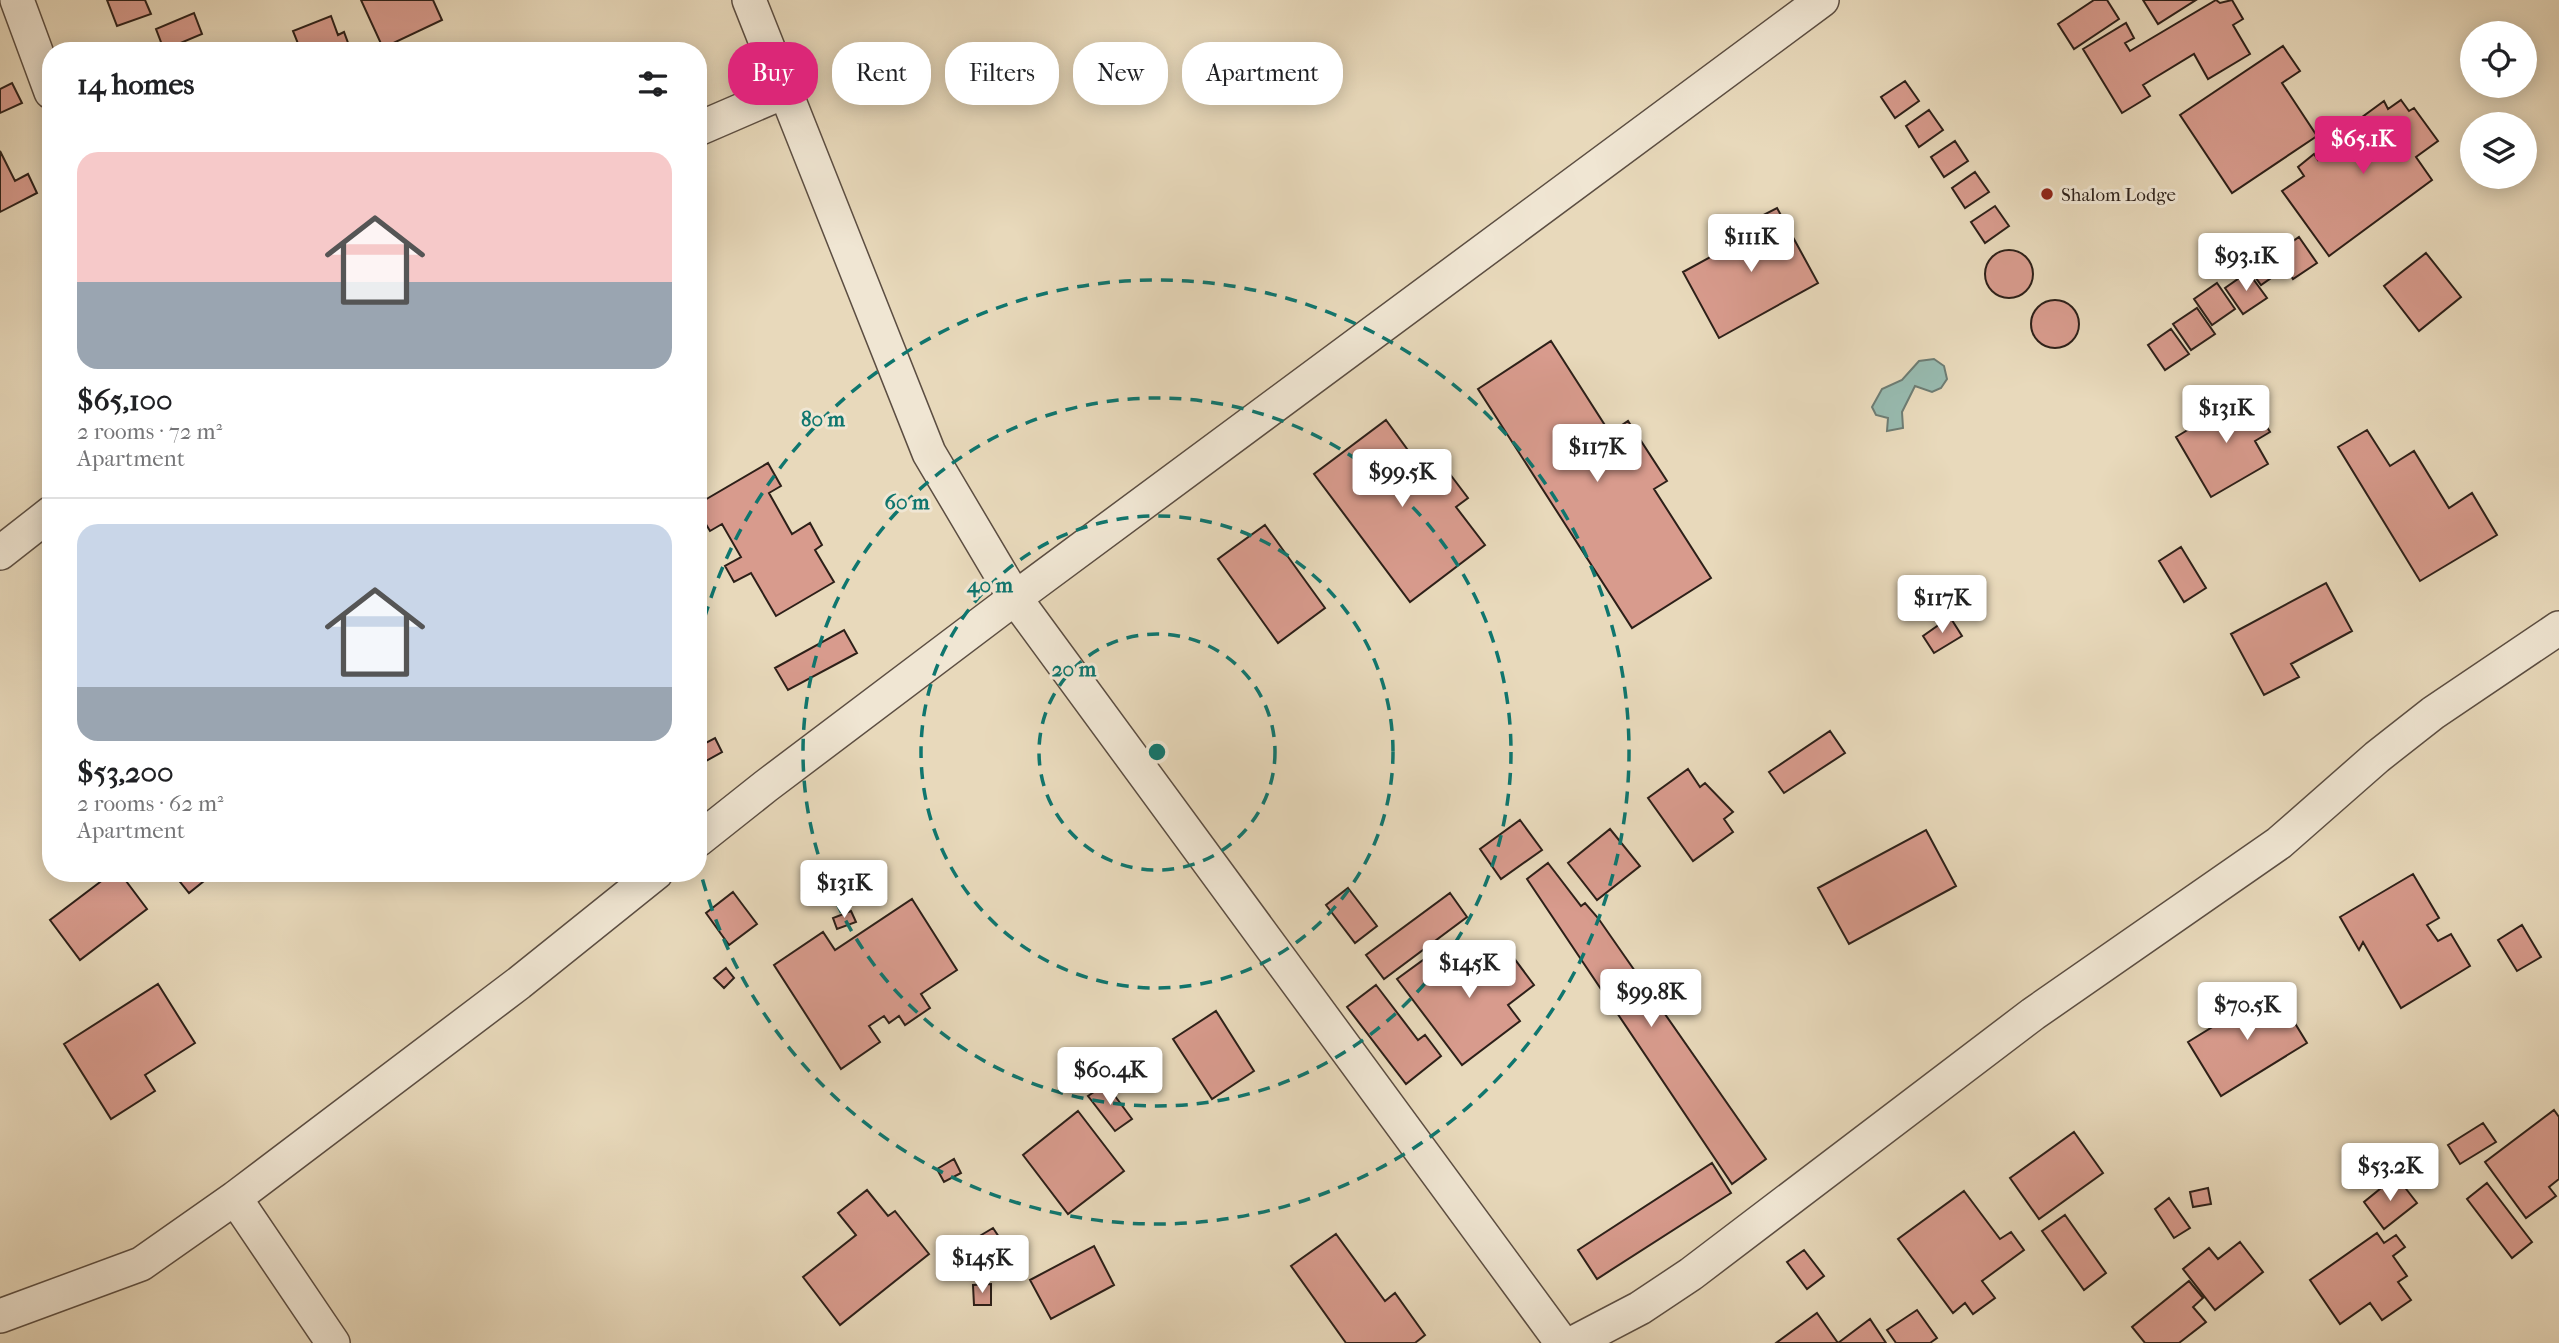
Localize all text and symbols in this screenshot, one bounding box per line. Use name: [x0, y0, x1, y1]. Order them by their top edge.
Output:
map controls: [2460, 21, 2537, 189]
button: locate: [2460, 21, 2537, 98]
chip: Buy: [728, 42, 818, 105]
chip: Rent: [832, 42, 931, 105]
chip: Filters: [945, 42, 1059, 105]
chip: New: [1073, 42, 1168, 105]
chip: Apartment: [1182, 42, 1343, 105]
icon: filters: [634, 65, 672, 103]
text: 14 homes: [77, 67, 194, 102]
button: layers: [2460, 112, 2537, 189]
pin: $65.1K: [2306, 116, 2420, 176]
text: $65.1K: [2331, 125, 2395, 152]
place label: Shalom Lodge: [2061, 184, 2176, 206]
marker: Shalom Lodge: [2039, 186, 2055, 202]
icon: home: [312, 197, 438, 323]
pin: $111K: [1702, 215, 1800, 274]
text: $111K: [1724, 223, 1778, 250]
pin: $93.1K: [2189, 233, 2303, 293]
text: $93.1K: [2214, 242, 2278, 269]
text: $65,100: [77, 383, 173, 418]
pin: $131K: [2177, 386, 2275, 445]
text: $131K: [2198, 394, 2254, 421]
text: 80 m: [801, 407, 846, 431]
text: 2 rooms · 72 m²: [77, 418, 222, 445]
pin: $117K: [1548, 424, 1646, 484]
text: $117K: [1569, 433, 1625, 460]
text: Apartment: [77, 445, 185, 472]
pin: $99.5K: [1345, 449, 1459, 509]
text: $99.5K: [1369, 458, 1435, 485]
text: 60 m: [885, 490, 930, 514]
icon: home: [312, 569, 438, 695]
text: 40 m: [966, 573, 1014, 598]
pin: $117K: [1893, 576, 1991, 635]
text: $117K: [1914, 584, 1970, 611]
text: 20 m: [1052, 657, 1097, 681]
centre of rings: [1145, 740, 1169, 764]
text: $53,200: [77, 755, 174, 790]
text: 2 rooms · 62 m²: [77, 790, 224, 817]
text: Apartment: [77, 817, 185, 844]
pin: $131K: [795, 860, 893, 920]
text: $131K: [816, 869, 872, 896]
pin: $145K: [1420, 940, 1518, 1000]
text: $145K: [1439, 949, 1499, 976]
pin: $99.8K: [1594, 970, 1708, 1029]
text: $99.8K: [1616, 978, 1686, 1005]
pin: $70.5K: [2190, 982, 2304, 1042]
text: $70.5K: [2214, 991, 2280, 1018]
pin: $60.4K: [1053, 1048, 1167, 1107]
text: $60.4K: [1073, 1056, 1147, 1083]
pin: $53.2K: [2333, 1144, 2447, 1203]
text: $53.2K: [2357, 1152, 2423, 1179]
pin: $145K: [933, 1236, 1031, 1295]
text: $145K: [952, 1244, 1012, 1271]

